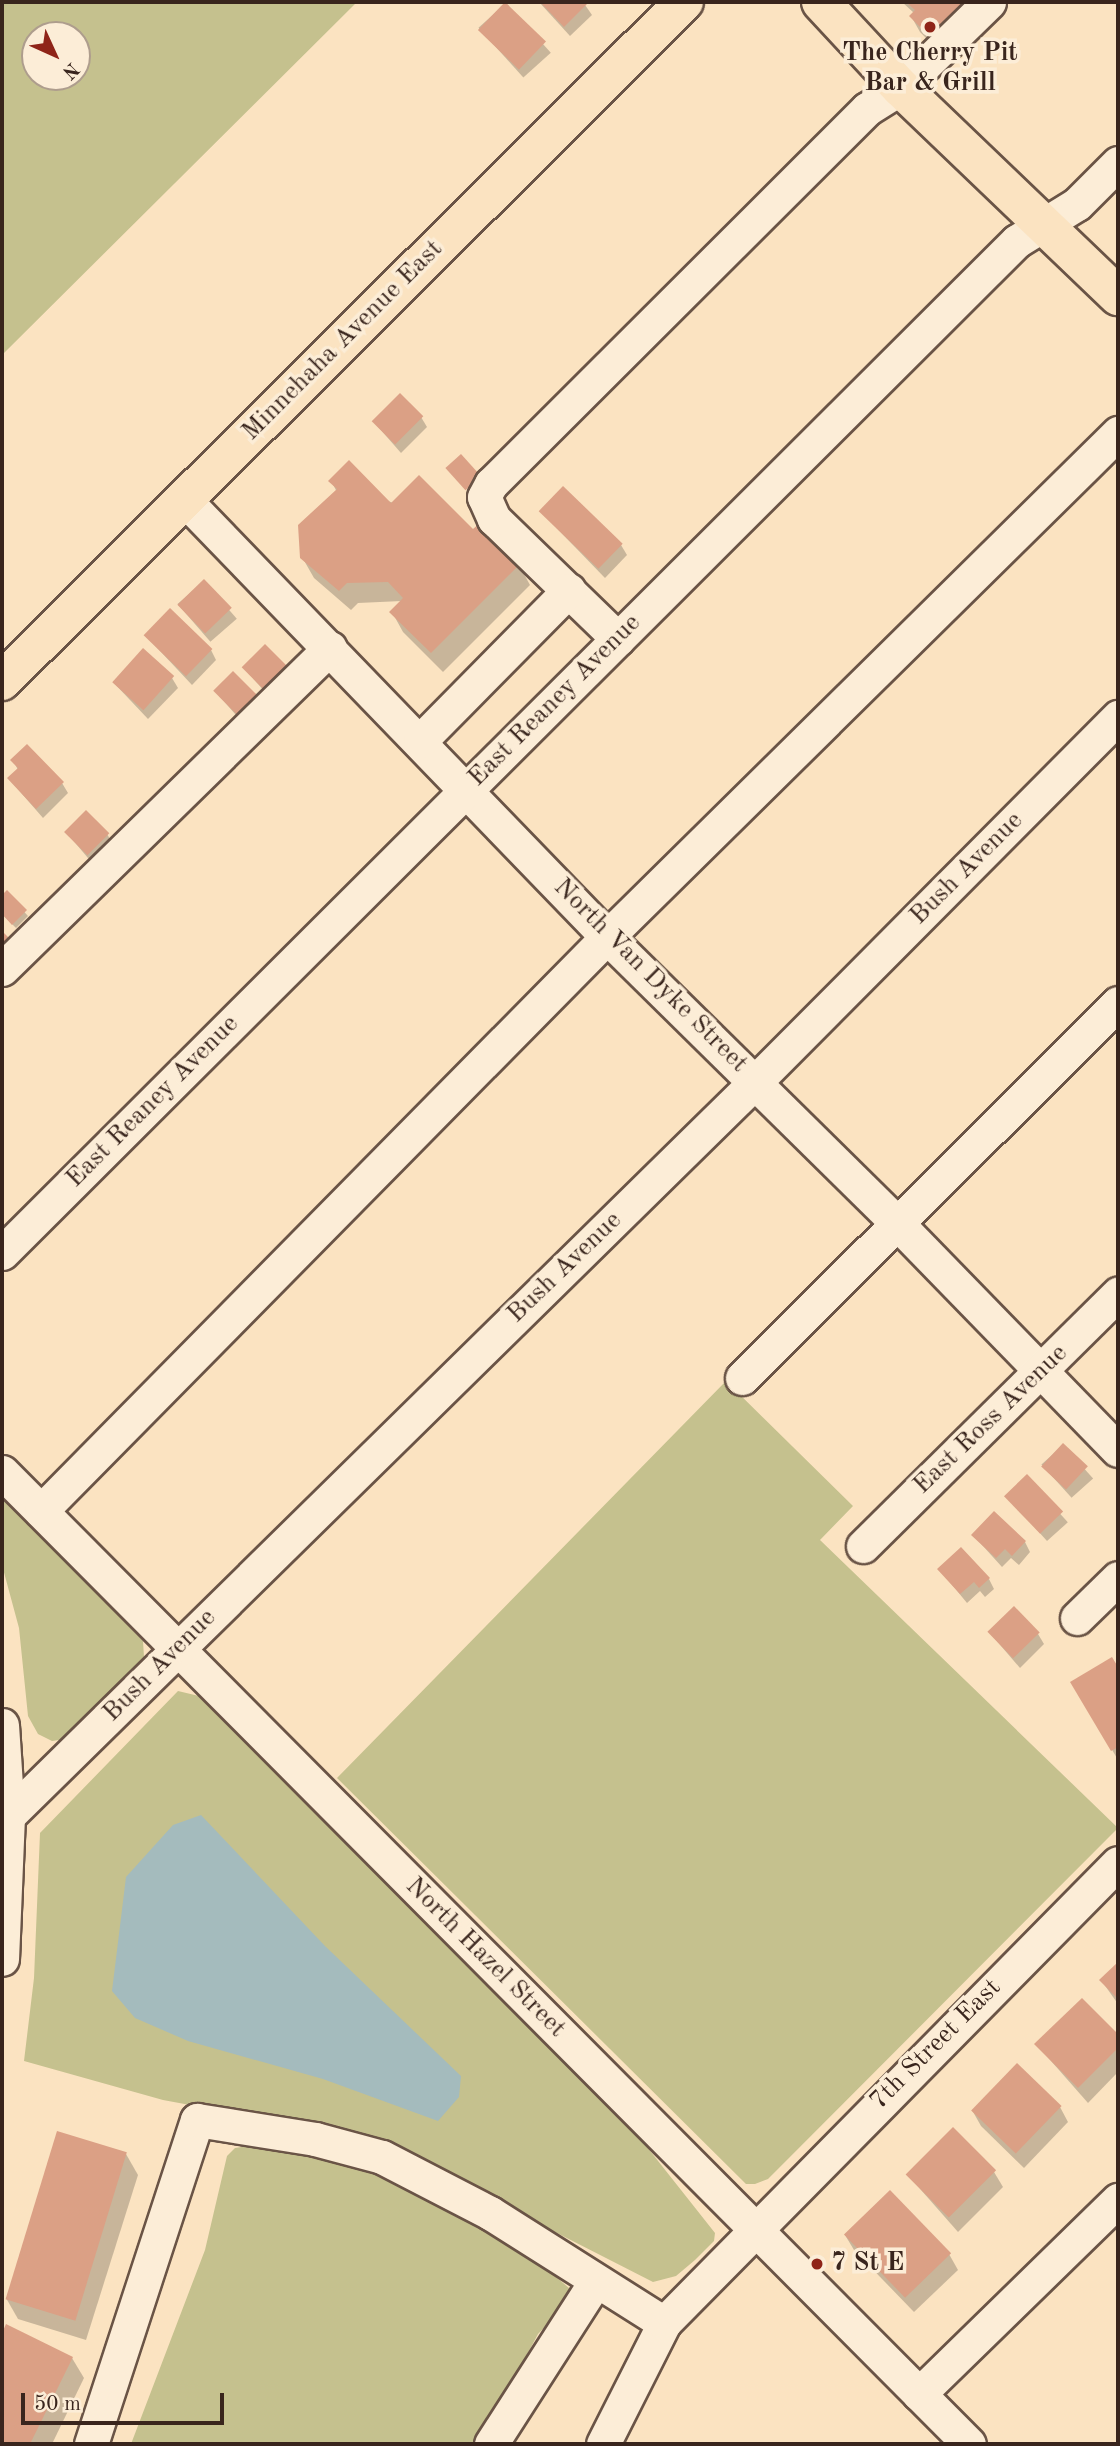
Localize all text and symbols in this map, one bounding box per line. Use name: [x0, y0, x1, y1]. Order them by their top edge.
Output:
marker: The Cherry Pit Bar & Grill: [922, 19, 938, 35]
north arrow: [21, 21, 91, 91]
place label: The Cherry Pit Bar & Grill: [842, 38, 1018, 100]
text: N: [58, 58, 82, 82]
street label: Minnehaha Avenue East: [236, 234, 450, 448]
street label: East Reaney Avenue: [462, 608, 648, 794]
street label: Bush Avenue: [904, 806, 1030, 932]
street label: North Van Dyke Street: [546, 872, 754, 1080]
street label: East Reaney Avenue: [60, 1009, 246, 1195]
street label: Bush Avenue: [501, 1206, 629, 1330]
street label: East Ross Avenue: [907, 1338, 1075, 1502]
street label: Bush Avenue: [97, 1603, 223, 1729]
street label: North Hazel Street: [398, 1871, 572, 2045]
street label: 7th Street East: [864, 1973, 1008, 2117]
place label: 7 St E: [831, 2248, 904, 2280]
marker: 7 St E: [809, 2256, 825, 2272]
scale bar: [24, 2380, 228, 2424]
text: 50 m: [34, 2394, 81, 2415]

